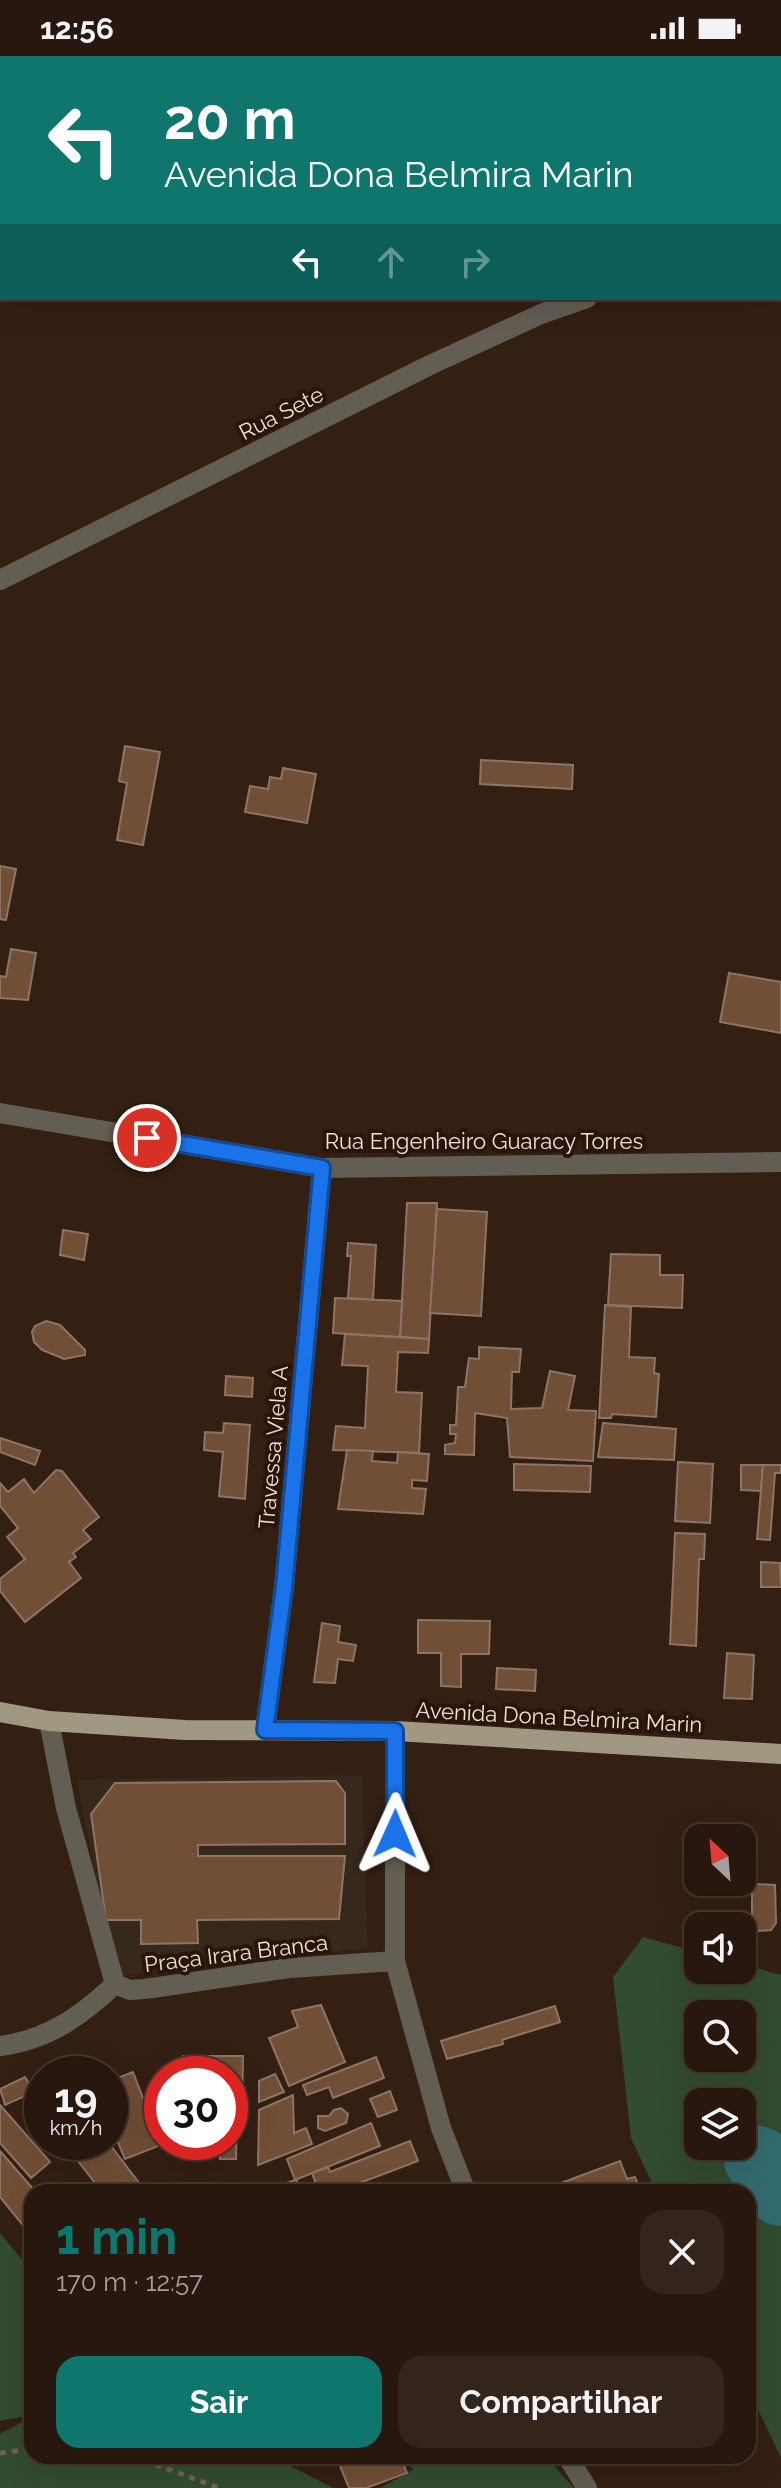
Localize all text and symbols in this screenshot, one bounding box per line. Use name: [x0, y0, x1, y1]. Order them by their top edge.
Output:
text: 12:56: [40, 11, 114, 46]
text: 20 m: [164, 86, 296, 152]
icon: left: [32, 88, 136, 192]
text: Avenida Dona Belmira Marin: [164, 153, 633, 195]
icon: left: [285, 240, 329, 284]
icon: ahead: [369, 240, 413, 284]
icon: right: [453, 240, 497, 284]
street label: Rua Sete: [235, 381, 328, 445]
pin: [113, 1104, 181, 1172]
icon: arrive: [125, 1116, 169, 1160]
street label: Rua Engenheiro Guaracy Torres: [325, 1128, 643, 1154]
street label: Travessa Viela A: [253, 1364, 293, 1530]
street label: Avenida Dona Belmira Marin: [415, 1697, 703, 1737]
position arrow: [353, 1792, 437, 1876]
north arrow: [684, 1824, 756, 1896]
map controls: [684, 1824, 756, 2160]
button: sound: [684, 1912, 756, 1984]
street label: Praça Irara Branca: [143, 1929, 329, 1977]
button: search: [684, 2000, 756, 2072]
speed limit sign: 30: [144, 2056, 248, 2160]
text: 19: [54, 2074, 98, 2121]
button: layers: [684, 2088, 756, 2160]
text: km/h: [50, 2116, 102, 2140]
text: 1 min: [56, 2209, 177, 2265]
button: close: [640, 2210, 724, 2294]
text: 170 m · 12:57: [56, 2267, 203, 2297]
button: Sair: [56, 2356, 382, 2448]
button: Compartilhar: [398, 2356, 724, 2448]

